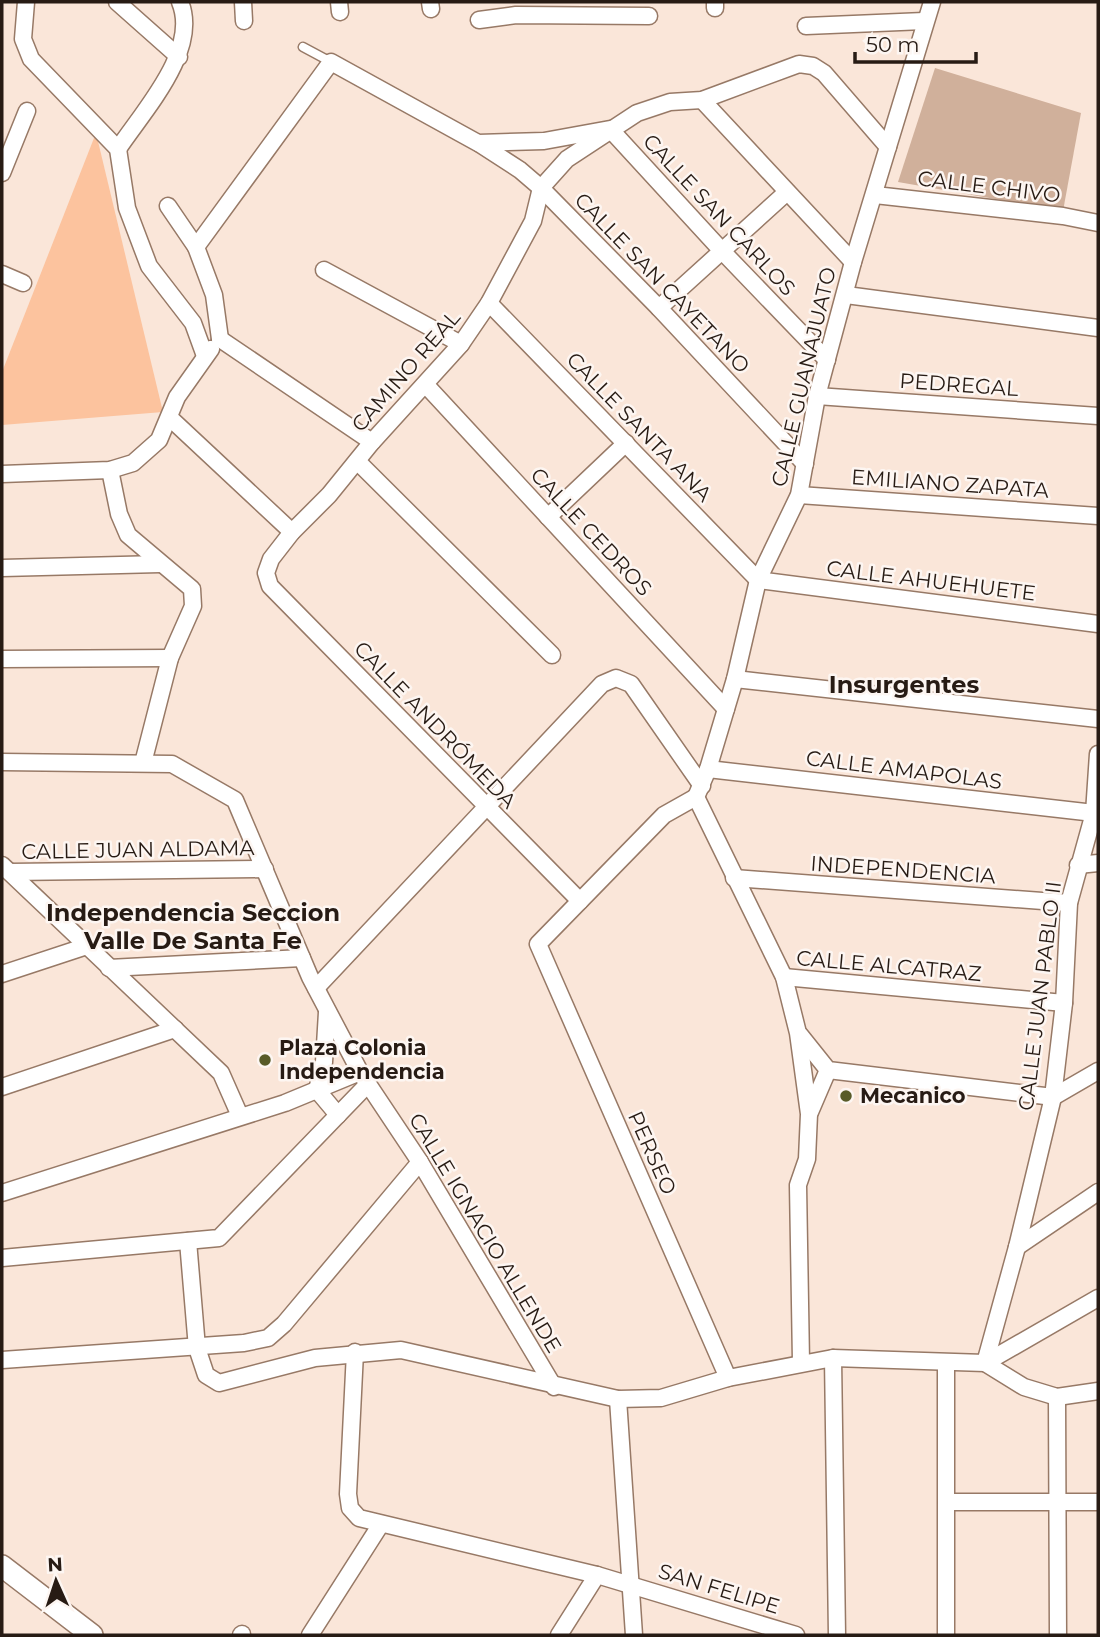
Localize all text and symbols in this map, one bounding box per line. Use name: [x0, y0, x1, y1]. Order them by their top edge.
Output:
scale bar: [855, 21, 976, 65]
text: 50 m: [866, 32, 920, 57]
street label: CALLE SAN CARLOS: [638, 129, 801, 301]
street label: CALLE CHIVO: [916, 165, 1062, 208]
street label: CALLE SAN CAYETANO: [570, 187, 755, 378]
street label: CALLE GUANAJUATO: [766, 265, 841, 489]
street label: CAMINO REAL: [346, 304, 466, 437]
street label: CALLE SANTA ANA: [562, 347, 718, 507]
street label: PEDREGAL: [899, 368, 1020, 401]
street label: CALLE CEDROS: [526, 462, 657, 601]
street label: EMILIANO ZAPATA: [850, 464, 1051, 503]
street label: CALLE AHUEHUETE: [825, 555, 1037, 606]
street label: CALLE ANDRÓMEDA: [349, 636, 522, 814]
district label: Insurgentes: [829, 670, 979, 699]
street label: CALLE AMAPOLAS: [805, 745, 1003, 794]
street label: CALLE JUAN ALDAMA: [21, 835, 256, 864]
street label: INDEPENDENCIA: [810, 851, 997, 889]
street label: CALLE JUAN PABLO II: [1013, 880, 1066, 1112]
district label: Independencia Seccion Valle De Santa Fe: [46, 898, 340, 955]
street label: CALLE ALCATRAZ: [795, 945, 983, 986]
place label: Plaza Colonia Independencia: [279, 1035, 445, 1084]
marker: Plaza Colonia Independencia: [257, 1052, 273, 1068]
place label: Mecanico: [860, 1083, 966, 1108]
marker: Mecanico: [838, 1088, 854, 1104]
street label: PERSEO: [623, 1107, 682, 1198]
street label: CALLE IGNACIO ALLENDE: [404, 1108, 567, 1357]
north arrow: [21, 1546, 91, 1616]
text: N: [47, 1553, 63, 1576]
street label: SAN FELIPE: [655, 1558, 783, 1619]

